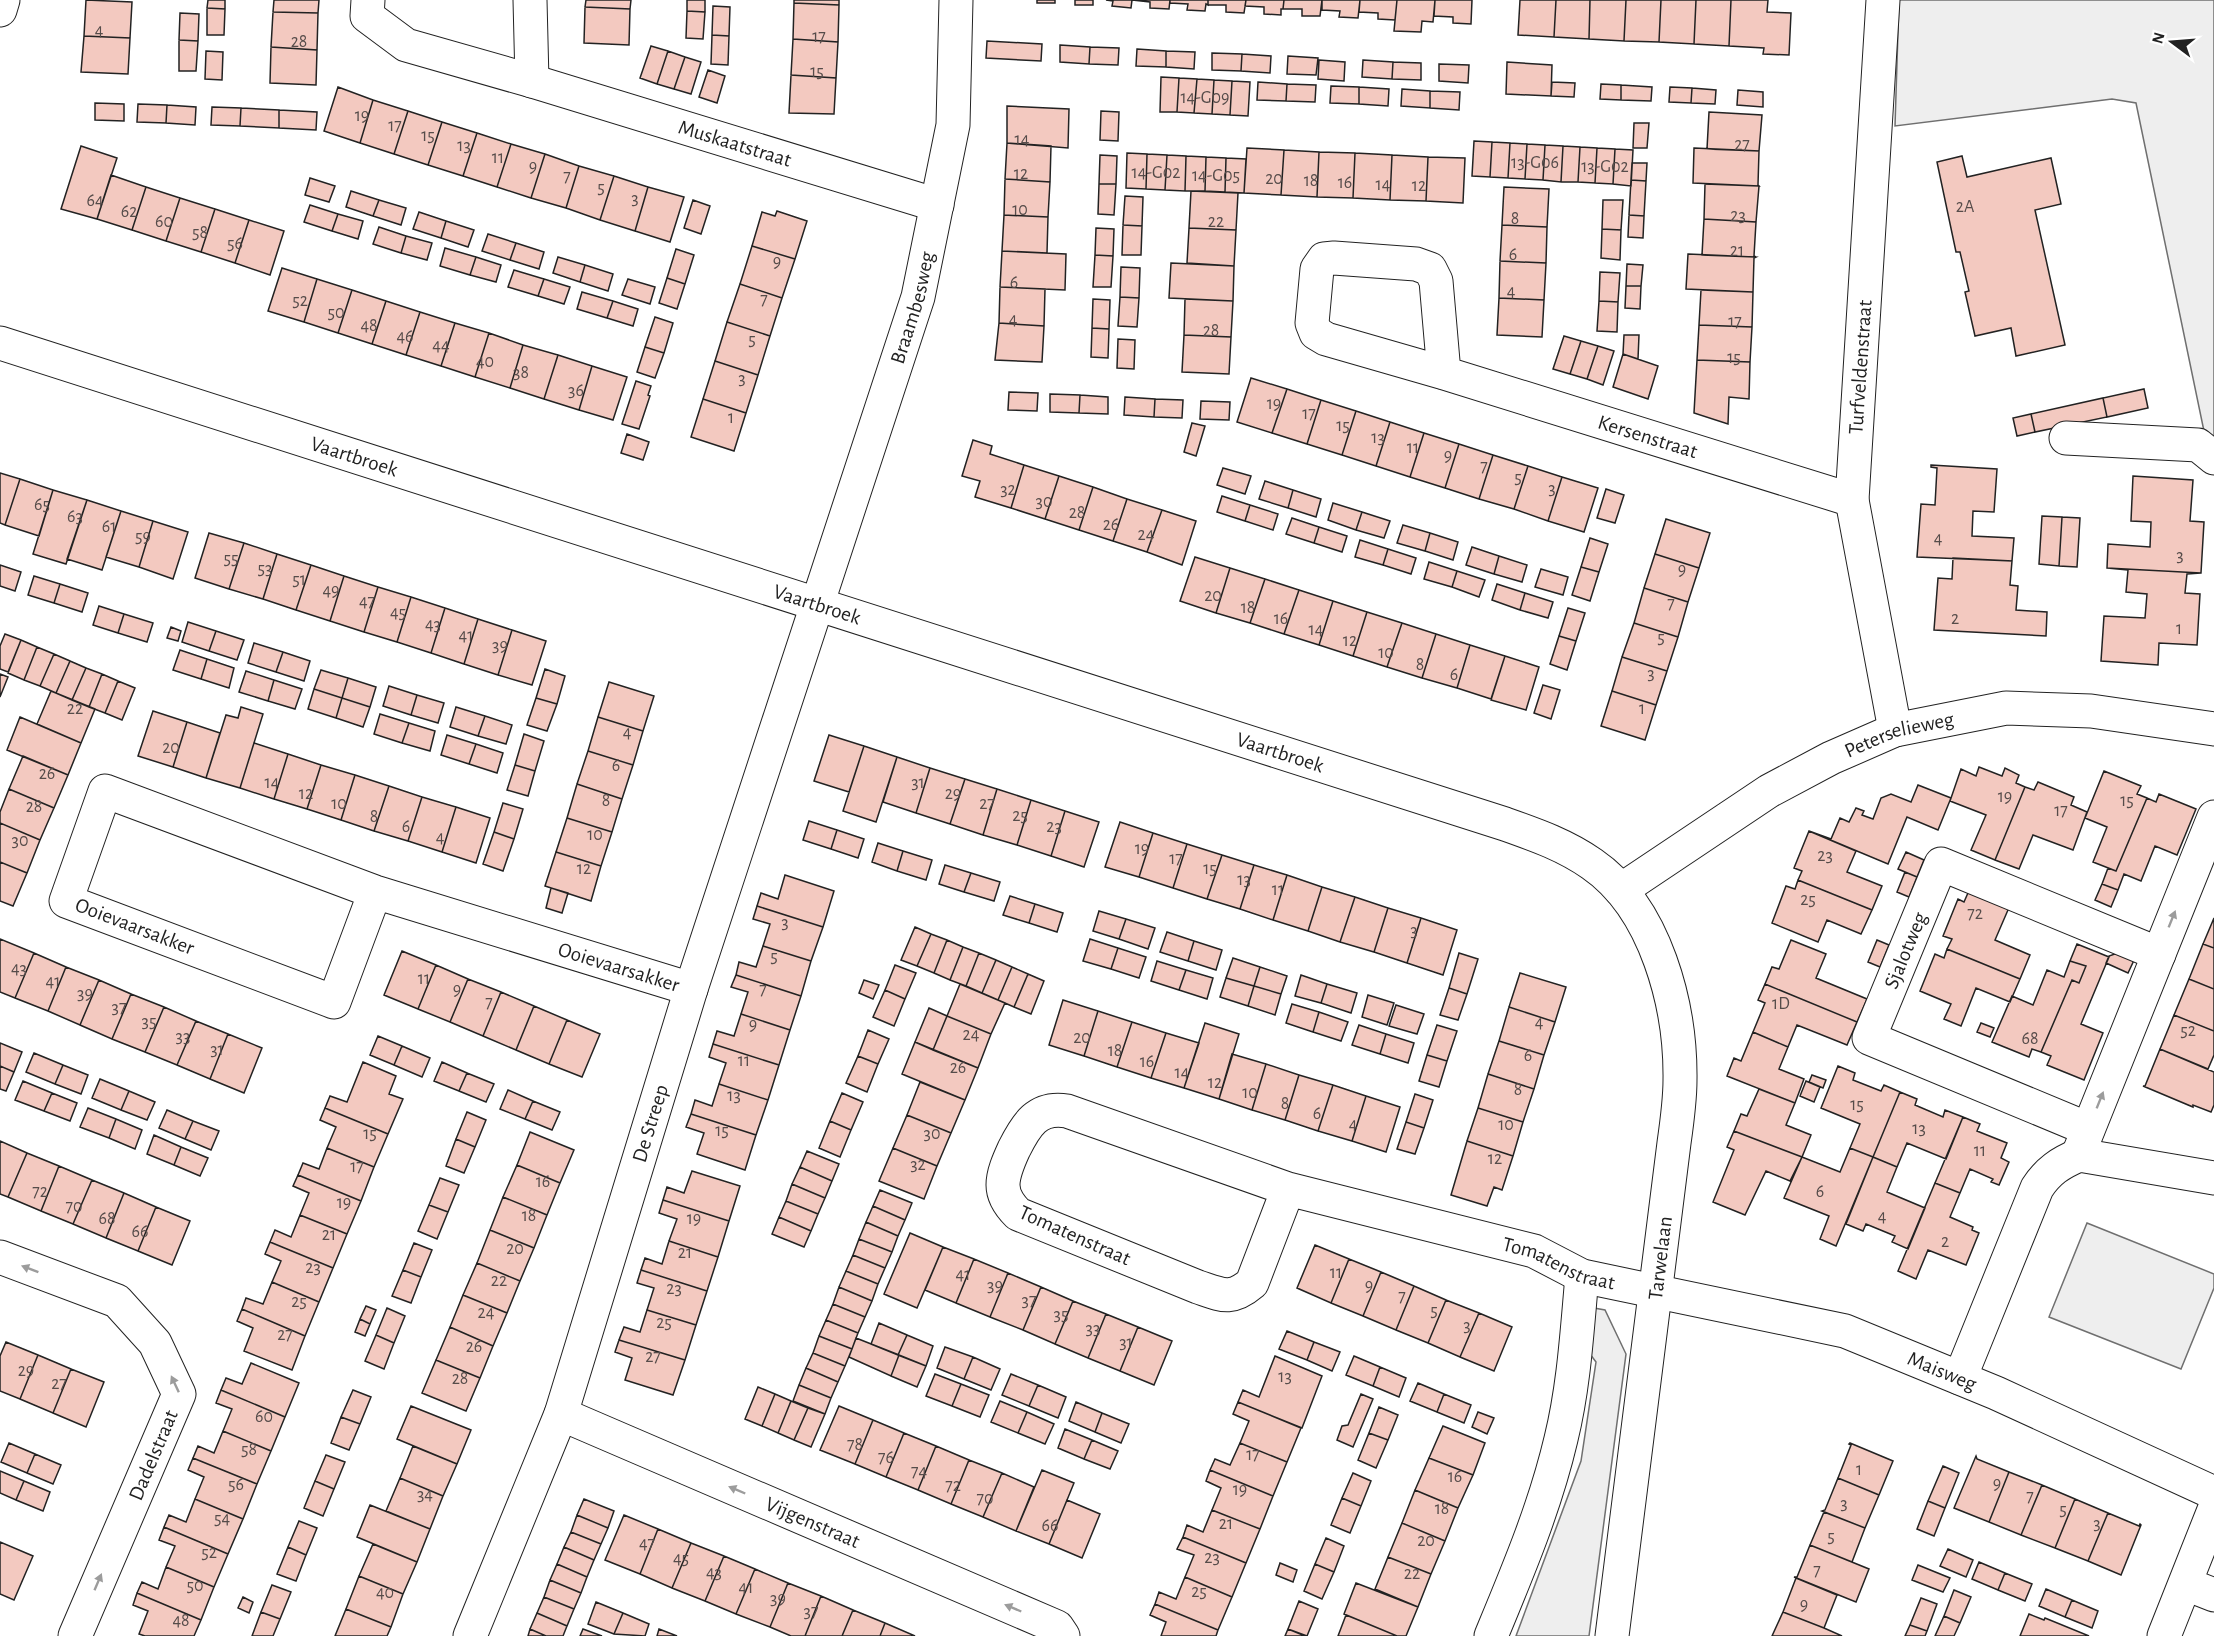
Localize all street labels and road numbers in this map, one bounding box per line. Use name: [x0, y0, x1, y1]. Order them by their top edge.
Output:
street label: Muskaatstraat: [676, 116, 794, 171]
street label: Braambesweg: [887, 249, 938, 366]
street label: Turfveldenstraat: [1845, 299, 1876, 435]
street label: Kersenstraat: [1595, 412, 1700, 462]
street label: Vaartbroek: [308, 433, 401, 481]
street label: Vaartbroek: [771, 581, 864, 629]
street label: Peterselieweg: [1842, 708, 1956, 762]
street label: Vaartbroek: [1234, 729, 1327, 777]
street label: Ooievaarsakker: [72, 894, 197, 959]
street label: Sjalotweg: [1881, 909, 1931, 992]
street label: Ooievaarsakker: [556, 939, 682, 996]
street label: De Streep: [629, 1082, 672, 1165]
street label: Tomatenstraat: [1016, 1202, 1134, 1269]
street label: Tarwelaan: [1645, 1215, 1676, 1301]
street label: Tomatenstraat: [1500, 1233, 1617, 1294]
street label: Maisweg: [1904, 1348, 1980, 1395]
street label: Dadelstraat: [125, 1407, 182, 1504]
street label: Vijgenstraat: [762, 1493, 863, 1552]

